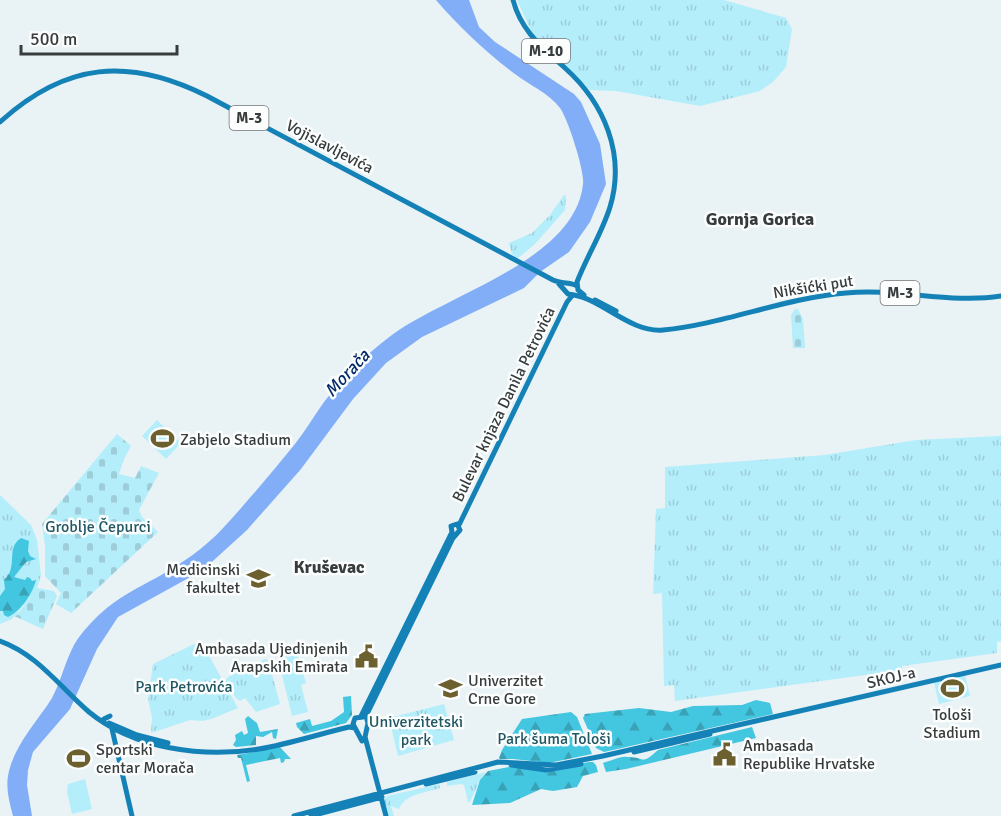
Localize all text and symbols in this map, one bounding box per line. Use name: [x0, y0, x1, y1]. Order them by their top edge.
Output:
scale bar: [21, 18, 177, 56]
text: 500 m: [30, 28, 77, 50]
road number: M-10: [522, 39, 570, 63]
road number: M-3: [230, 106, 268, 130]
street label: Vojislavljevića: [282, 115, 377, 178]
district label: Gornja Gorica: [706, 208, 814, 230]
street label: Nikšićki put: [772, 271, 855, 303]
road number: M-3: [880, 281, 920, 305]
street label: Bulevar knjaza Danila Petrovića: [448, 304, 560, 505]
water label: Morača: [319, 344, 375, 401]
sports icon: Zabjelo Stadium: [149, 426, 175, 452]
place label: Zabjelo Stadium: [180, 430, 291, 450]
park label: Groblje Čepurci: [45, 517, 151, 537]
district label: Kruševac: [293, 556, 365, 578]
place label: Medicinski fakultet: [166, 560, 240, 598]
school or university icon: Medicinski fakultet: [245, 565, 271, 591]
place label: Ambasada Ujedinjenih Arapskih Emirata: [195, 639, 348, 677]
public building icon: Ambasada Ujedinjenih Arapskih Emirata: [353, 644, 379, 670]
street label: SKOJ-a: [865, 663, 918, 693]
place label: Univerzitet Crne Gore: [468, 671, 544, 709]
school or university icon: Univerzitet Crne Gore: [437, 676, 463, 702]
sports icon: Tološi Stadium: [939, 676, 965, 702]
park label: Park Petrovića: [135, 677, 233, 697]
place label: Tološi Stadium: [924, 705, 980, 743]
park label: Univerzitetski park: [369, 712, 463, 750]
park label: Park šuma Tološi: [497, 729, 611, 749]
place label: Ambasada Republike Hrvatske: [743, 736, 875, 774]
place label: Sportski centar Morača: [96, 740, 194, 778]
public building icon: Ambasada Republike Hrvatske: [712, 741, 738, 767]
sports icon: Sportski centar Morača: [65, 745, 91, 771]

